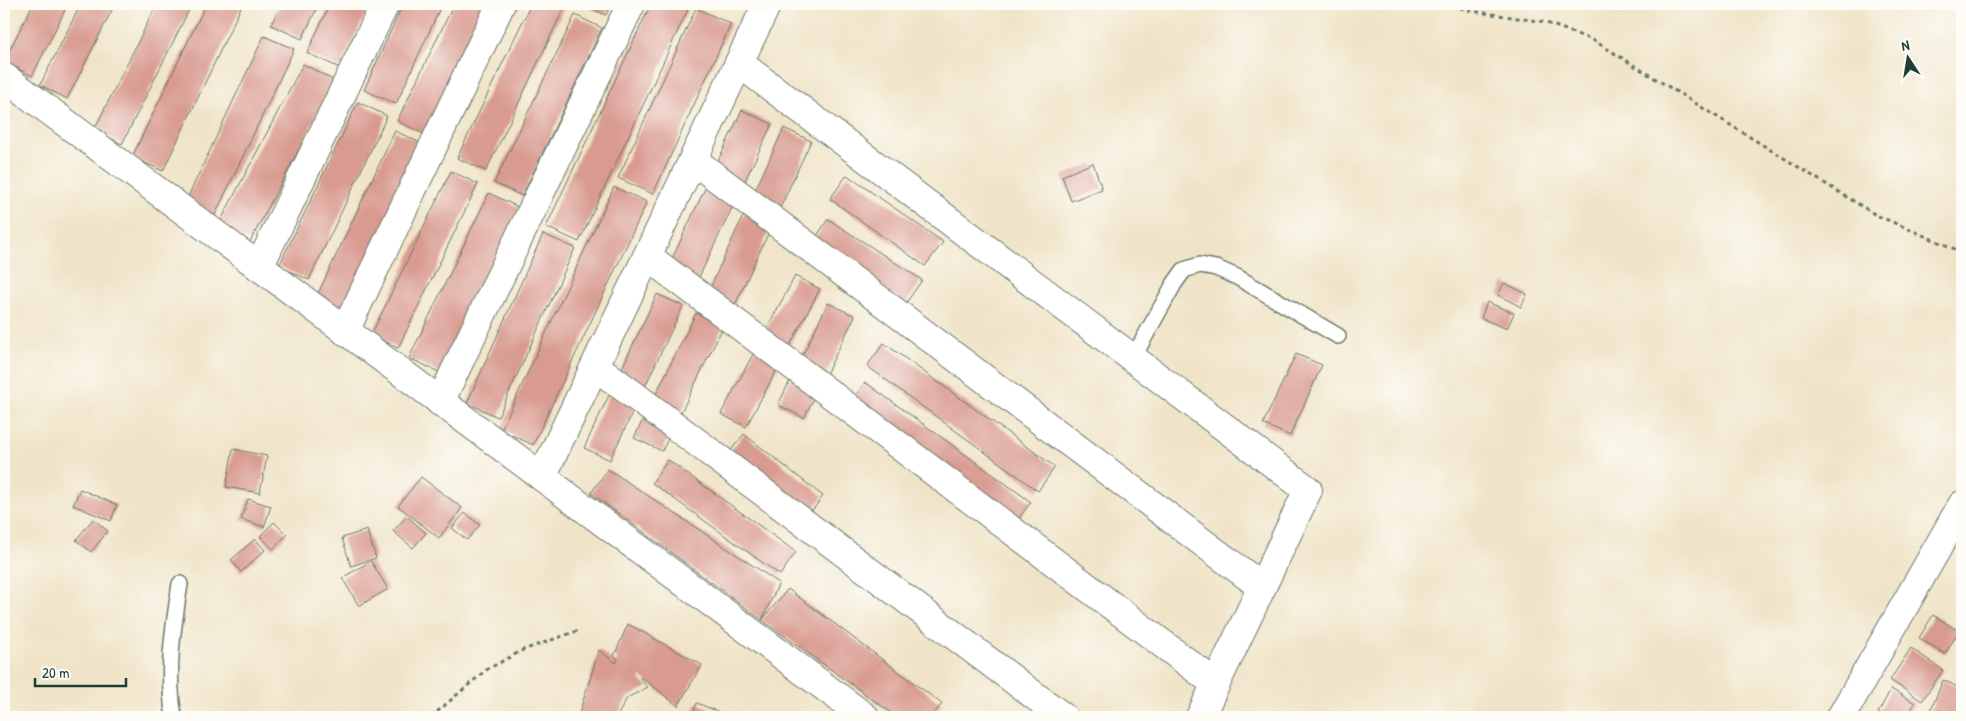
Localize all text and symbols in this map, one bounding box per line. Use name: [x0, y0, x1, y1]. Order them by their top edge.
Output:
north arrow: [1884, 32, 1934, 82]
text: N: [1900, 35, 1911, 55]
scale bar: [35, 656, 126, 688]
text: 20 m: [42, 662, 69, 683]

